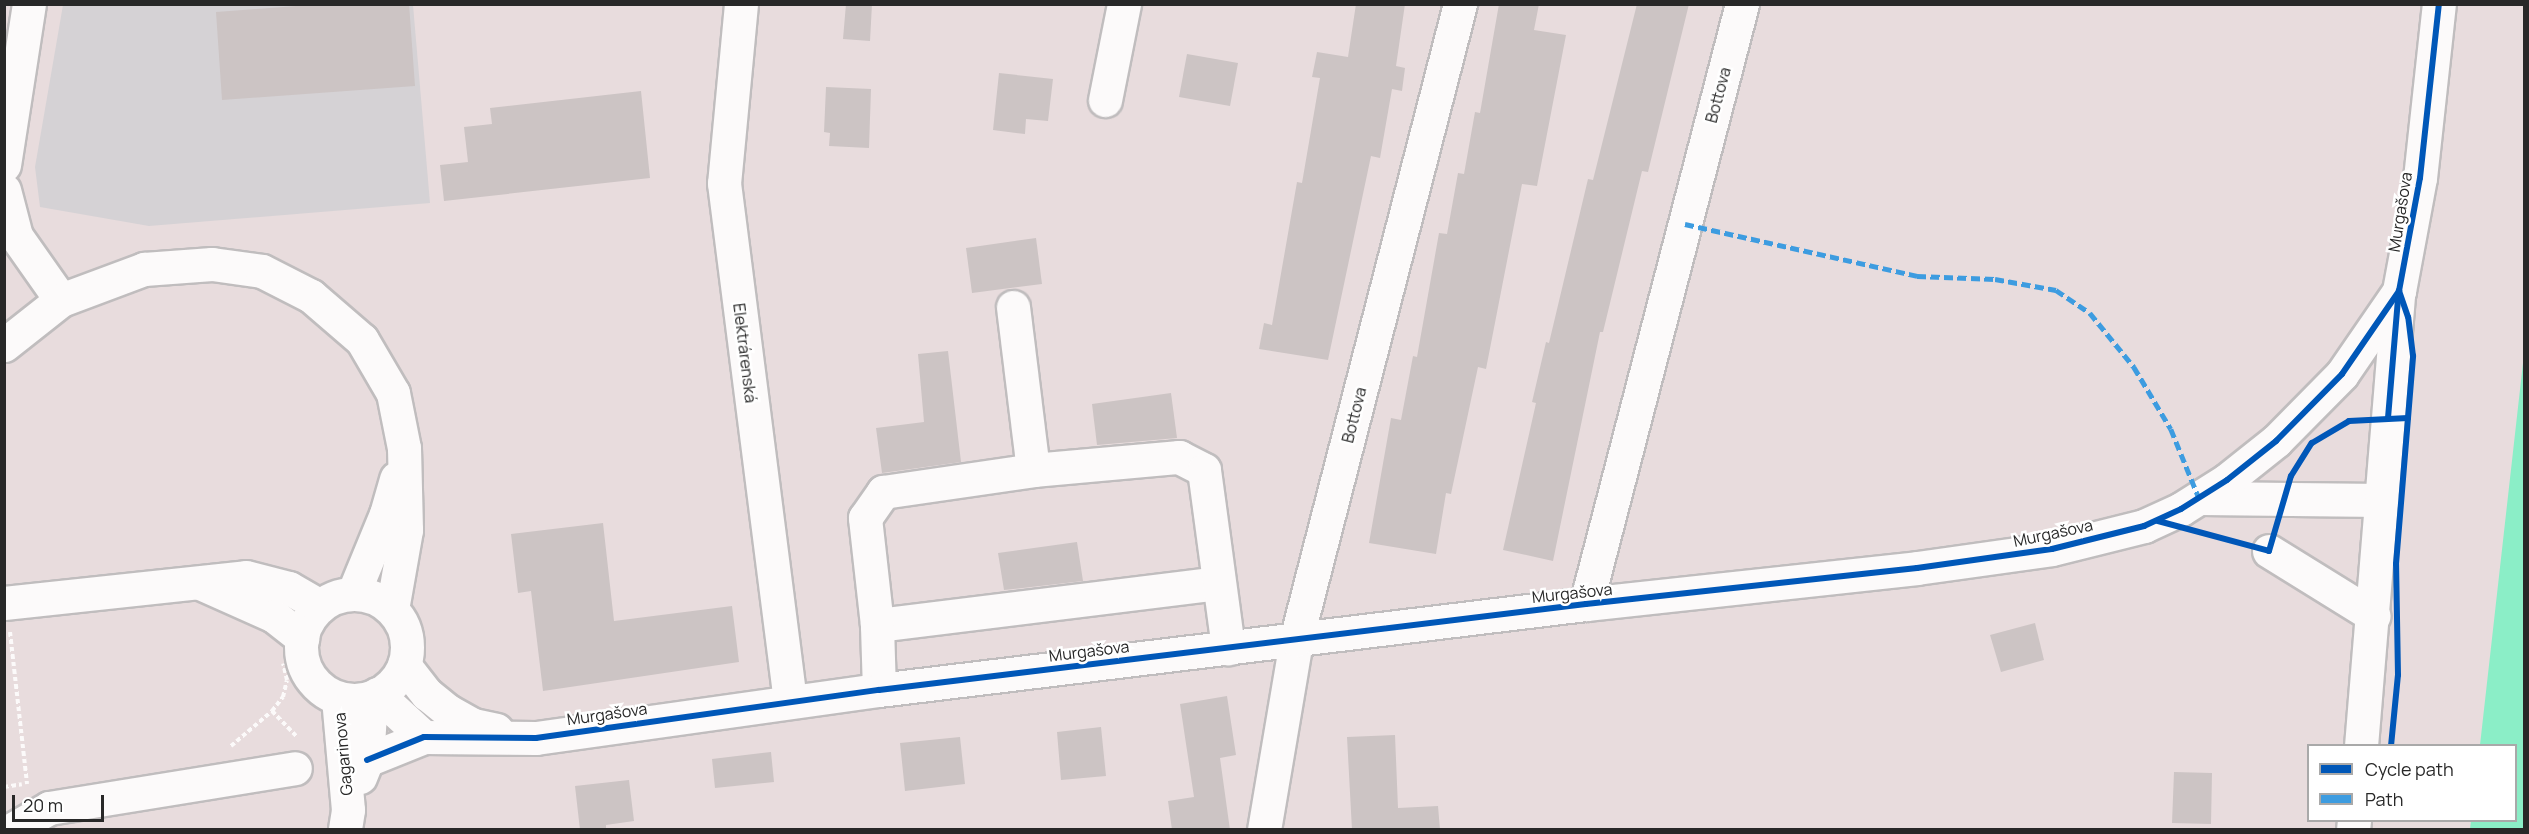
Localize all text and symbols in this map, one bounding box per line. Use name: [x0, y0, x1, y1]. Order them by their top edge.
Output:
street label: Bottova: [1701, 65, 1735, 125]
street label: Murgašova: [2384, 171, 2416, 253]
street label: Elektrárenská: [729, 302, 761, 404]
street label: Bottova: [1338, 385, 1370, 445]
street label: Murgašova: [2011, 515, 2095, 551]
street label: Murgašova: [1531, 579, 1613, 607]
street label: Murgašova: [1048, 637, 1130, 665]
street label: Murgašova: [566, 699, 648, 729]
street label: Gagarinova: [330, 712, 356, 796]
legend: [2307, 744, 2517, 822]
text: Cycle path: [2365, 757, 2454, 781]
scale bar: [15, 783, 106, 821]
text: Path: [2365, 787, 2403, 811]
text: 20 m: [23, 793, 63, 817]

